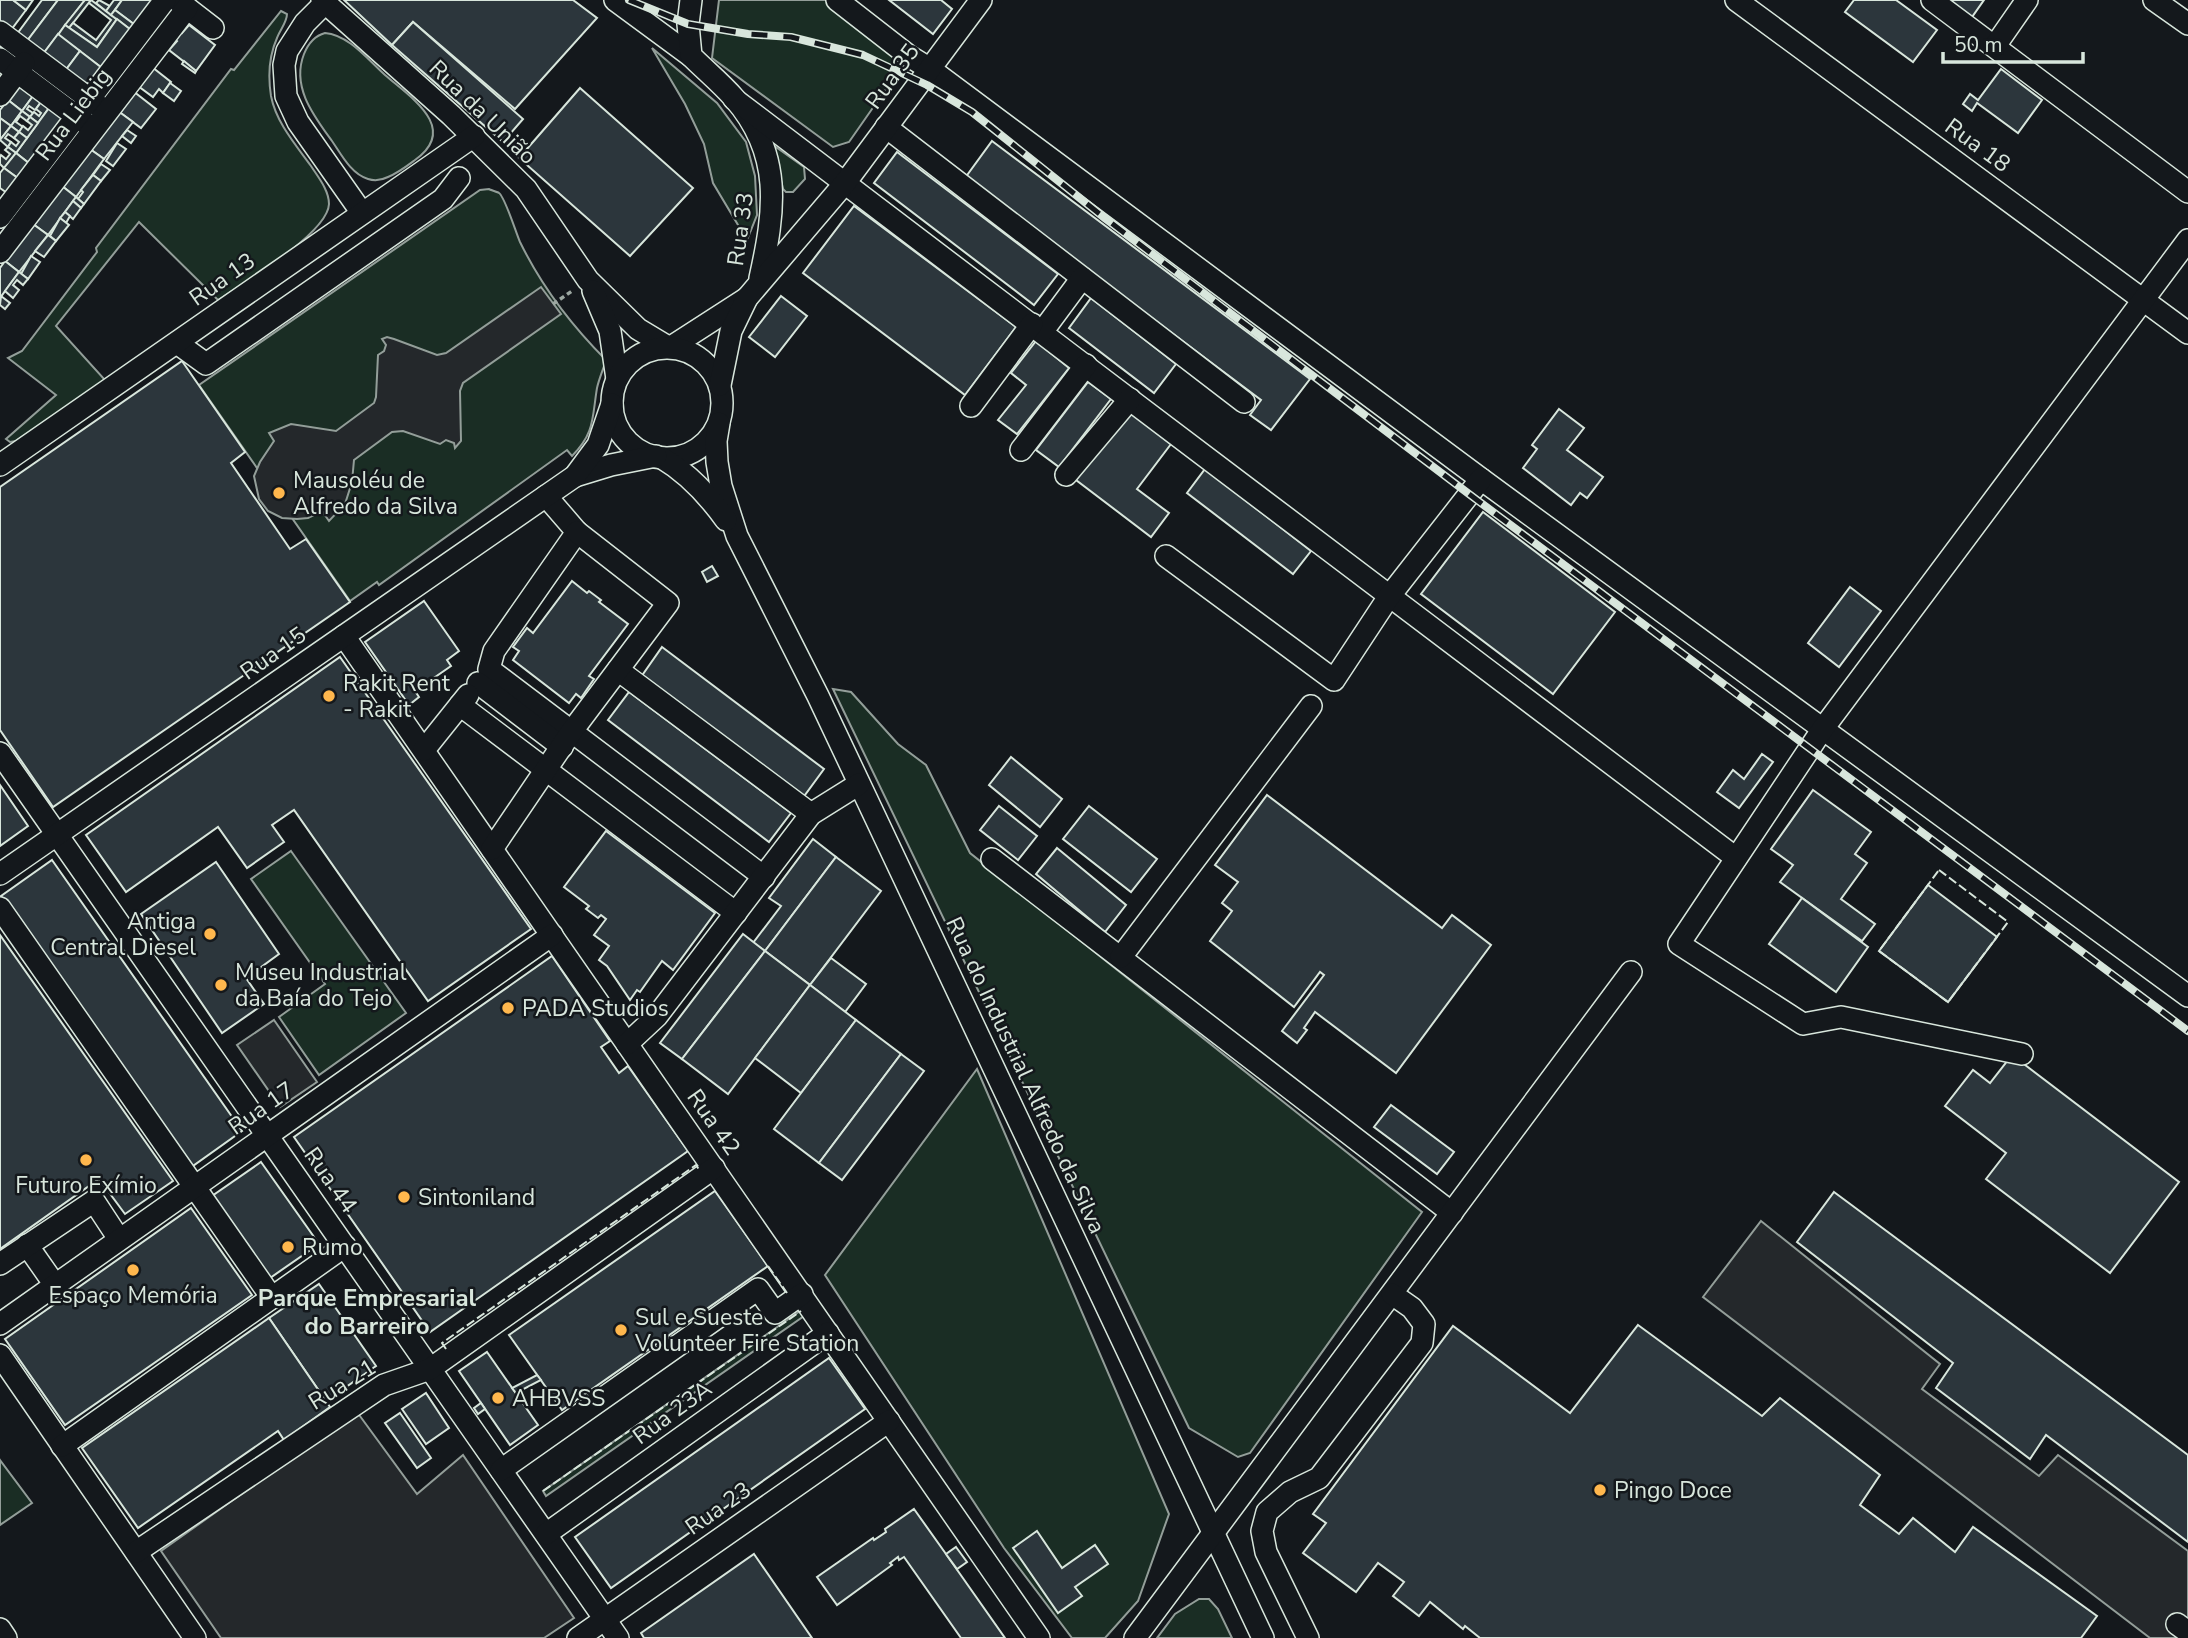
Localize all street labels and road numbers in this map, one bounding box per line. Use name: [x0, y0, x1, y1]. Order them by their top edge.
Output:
street label: Rua 35: [858, 37, 927, 115]
street label: Rua da União: [422, 53, 543, 171]
street label: Rua Liebig: [28, 62, 118, 167]
street label: Rua 18: [1939, 111, 2017, 180]
street label: Rua 33: [720, 190, 761, 268]
street label: Rua 13: [183, 245, 261, 313]
street label: Rua 15: [234, 619, 312, 687]
street label: Rua do Industrial Alfredo da Silva: [938, 912, 1113, 1239]
street label: Rua 17: [222, 1074, 300, 1142]
street label: Rua 42: [680, 1083, 748, 1161]
street label: Rua 44: [297, 1141, 365, 1219]
street label: Rua 21: [303, 1352, 382, 1417]
street label: Rua 23A: [626, 1373, 718, 1452]
street label: Rua 23: [679, 1474, 757, 1542]

